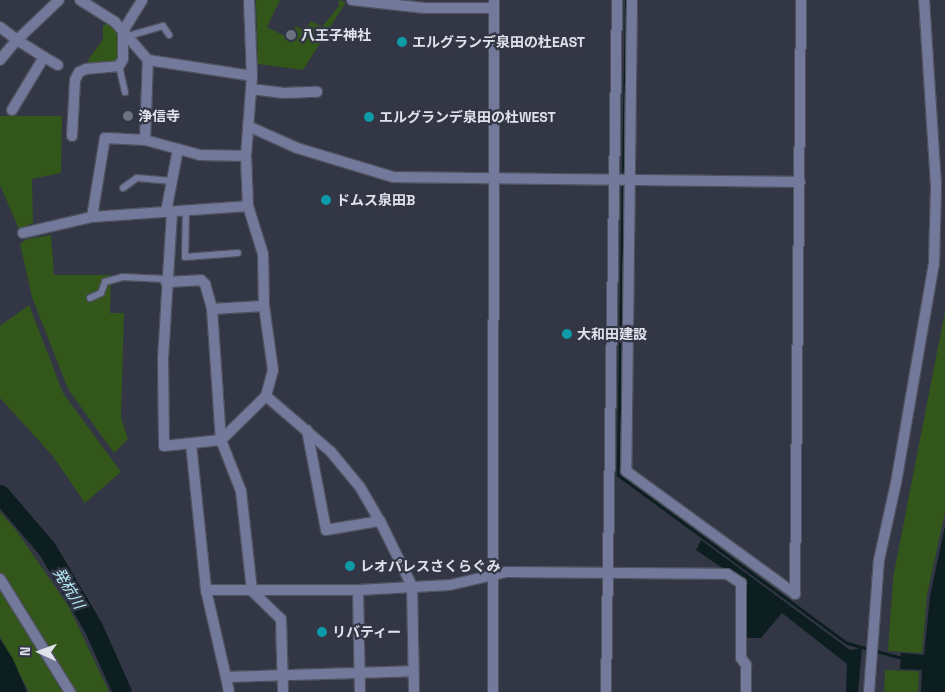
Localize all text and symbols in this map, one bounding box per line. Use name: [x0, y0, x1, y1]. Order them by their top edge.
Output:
place label: 八王子神社: [301, 27, 371, 43]
marker: 八王子神社: [285, 29, 297, 41]
place label: エルグランデ泉田の杜EAST: [412, 34, 585, 50]
marker: エルグランデ泉田の杜EAST: [396, 36, 408, 48]
place label: 浄信寺: [138, 108, 180, 124]
place label: エルグランデ泉田の杜WEST: [379, 109, 556, 125]
marker: 浄信寺: [122, 110, 134, 122]
marker: エルグランデ泉田の杜WEST: [363, 111, 375, 123]
place label: ドムス泉田B: [336, 192, 415, 208]
marker: ドムス泉田B: [320, 194, 332, 206]
place label: 大和田建設: [577, 326, 647, 342]
marker: 大和田建設: [561, 328, 573, 340]
place label: レオパレスさくらぐみ: [360, 558, 500, 574]
marker: レオパレスさくらぐみ: [344, 560, 356, 572]
water label: 発杭川: [50, 564, 88, 612]
place label: リバティー: [332, 624, 402, 640]
marker: リバティー: [316, 626, 328, 638]
north arrow: [15, 627, 65, 677]
text: N: [16, 646, 34, 656]

